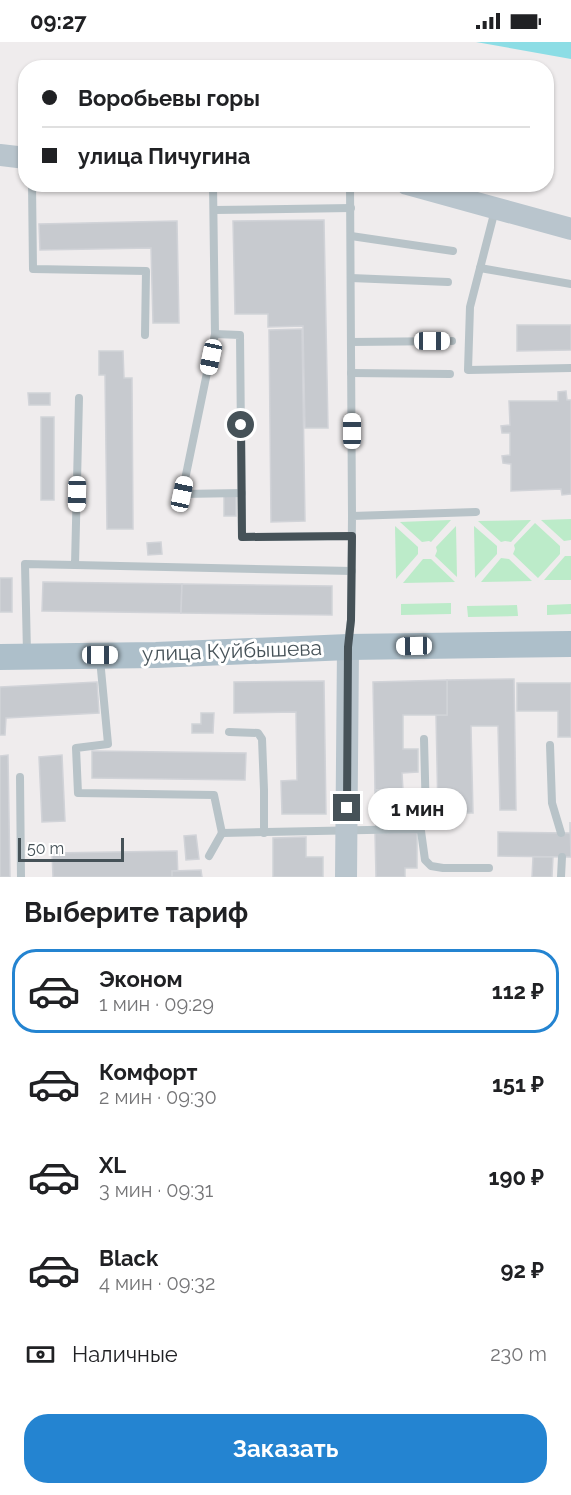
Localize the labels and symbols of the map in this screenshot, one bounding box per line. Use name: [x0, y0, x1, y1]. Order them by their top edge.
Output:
car: [414, 332, 450, 350]
car: [198, 338, 224, 376]
route start: [227, 411, 254, 438]
car: [343, 413, 361, 449]
car: [169, 475, 195, 513]
car: [68, 476, 86, 512]
street label: улица Куйбышева: [142, 635, 322, 666]
car: [396, 637, 432, 655]
car: [82, 646, 118, 664]
callout: 1 мин: [368, 787, 467, 829]
route end: [333, 794, 360, 821]
scale bar: [18, 835, 124, 862]

